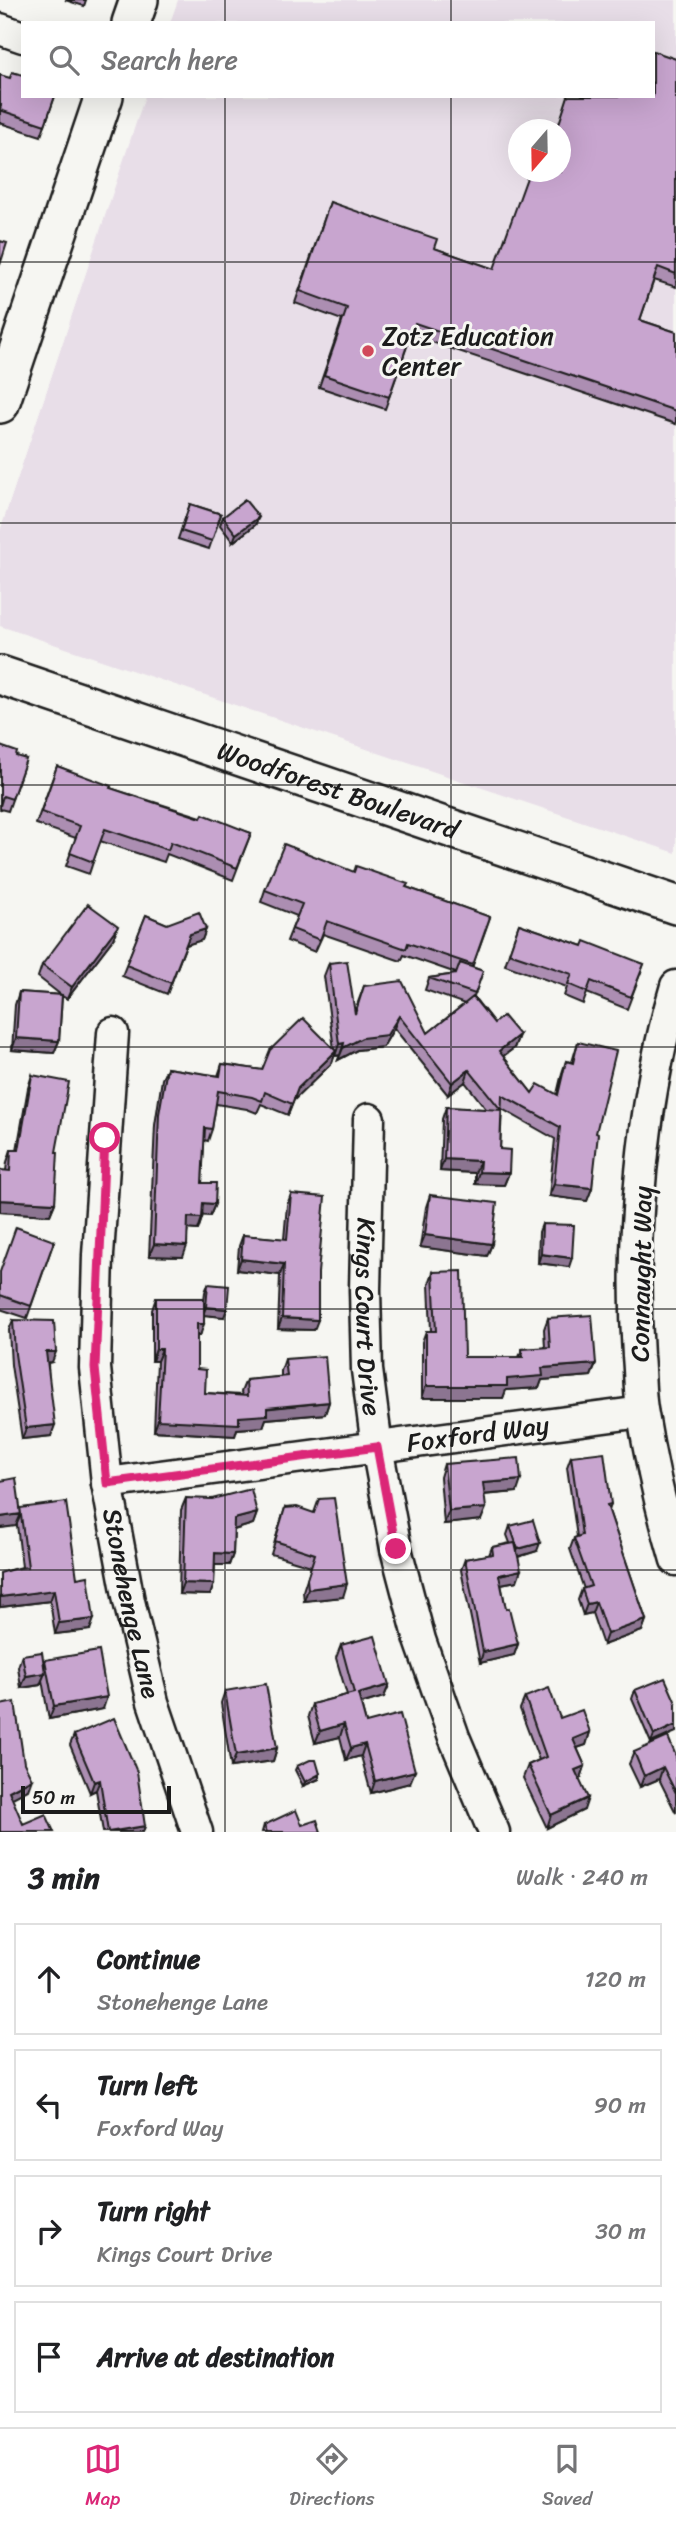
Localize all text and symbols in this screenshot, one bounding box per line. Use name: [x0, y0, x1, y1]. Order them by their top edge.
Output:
search box: [21, 21, 655, 98]
text: Search here: [101, 37, 238, 83]
icon: search: [45, 41, 83, 79]
north arrow: [508, 119, 571, 182]
place label: Zotz Education Center: [382, 313, 554, 389]
marker: Zotz Education Center: [360, 343, 376, 359]
street label: Woodforest Boulevard: [211, 728, 467, 853]
route start: [89, 1122, 120, 1153]
street label: Connaught Way: [616, 1185, 666, 1362]
street label: Kings Court Drive: [342, 1217, 396, 1419]
street label: Foxford Way: [404, 1402, 552, 1466]
street label: Stonehenge Lane: [89, 1504, 174, 1704]
route end: [380, 1533, 411, 1564]
text: 50 m: [32, 1781, 75, 1814]
scale bar: [21, 1783, 172, 1815]
text: 3 min: [28, 1851, 100, 1905]
text: Walk · 240 m: [516, 1857, 648, 1898]
text: Continue: [97, 1936, 200, 1982]
text: 120 m: [585, 1959, 646, 2000]
icon: ahead: [30, 1960, 68, 1998]
text: Stonehenge Lane: [97, 1982, 268, 2023]
text: Turn left: [97, 2062, 197, 2108]
text: 90 m: [594, 2085, 646, 2126]
icon: left: [30, 2086, 68, 2124]
text: Foxford Way: [97, 2108, 223, 2149]
text: Turn right: [97, 2188, 210, 2234]
text: 30 m: [595, 2211, 646, 2252]
icon: right: [30, 2212, 68, 2250]
text: Kings Court Drive: [97, 2234, 273, 2275]
text: Arrive at destination: [97, 2334, 334, 2380]
icon: arrive: [30, 2338, 68, 2376]
tab: Map: [84, 2440, 122, 2515]
tab: Directions: [289, 2440, 375, 2515]
tab: Saved: [542, 2440, 592, 2515]

